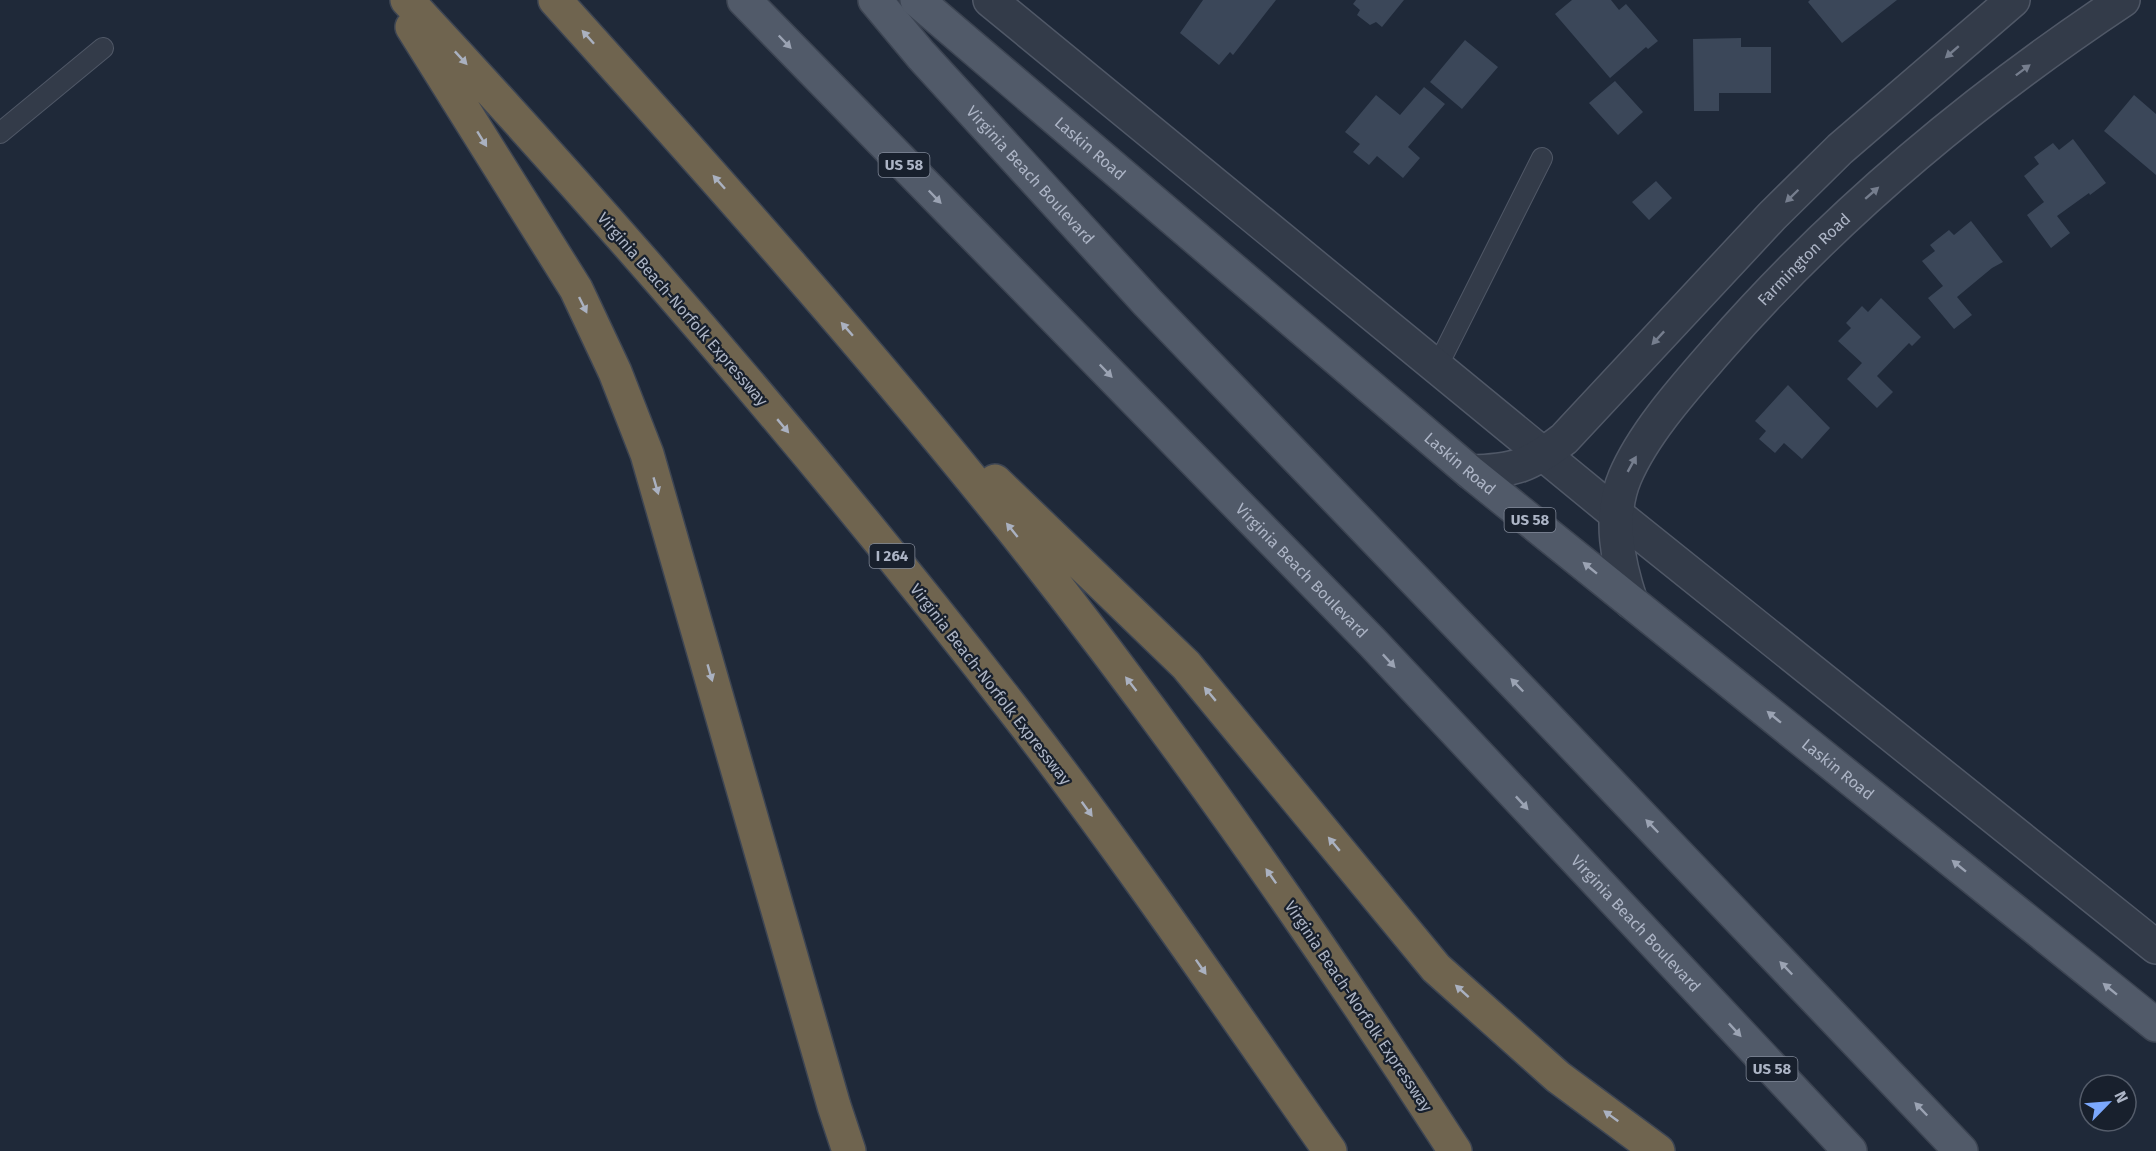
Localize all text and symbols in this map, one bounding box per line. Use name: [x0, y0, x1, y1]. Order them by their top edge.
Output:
one-way arrow: [582, 30, 595, 45]
one-way arrow: [778, 35, 792, 50]
one-way arrow: [1944, 45, 1960, 58]
one-way arrow: [454, 50, 467, 65]
one-way arrow: [2014, 64, 2030, 76]
street label: Virginia Beach Boulevard: [962, 102, 1098, 248]
street label: Laskin Road: [1051, 113, 1129, 184]
one-way arrow: [476, 131, 487, 147]
road number: US 58: [878, 153, 930, 177]
one-way arrow: [712, 174, 726, 189]
one-way arrow: [1864, 187, 1880, 200]
one-way arrow: [1784, 189, 1799, 203]
one-way arrow: [928, 190, 942, 204]
street label: Virginia Beach-Norfolk Expressway: [593, 209, 772, 410]
street label: Farmington Road: [1754, 209, 1854, 309]
one-way arrow: [579, 297, 588, 314]
one-way arrow: [840, 321, 853, 337]
one-way arrow: [1652, 330, 1665, 345]
one-way arrow: [1098, 364, 1112, 378]
one-way arrow: [776, 418, 789, 433]
street label: Laskin Road: [1420, 428, 1499, 499]
one-way arrow: [1627, 455, 1637, 472]
one-way arrow: [652, 477, 661, 495]
street label: Virginia Beach Boulevard: [1232, 500, 1372, 642]
road number: US 58: [1504, 508, 1556, 532]
one-way arrow: [1006, 522, 1019, 537]
road number: I 264: [870, 544, 914, 568]
one-way arrow: [1582, 562, 1598, 575]
street label: Virginia Beach-Norfolk Expressway: [906, 580, 1075, 789]
one-way arrow: [1382, 653, 1395, 668]
one-way arrow: [706, 664, 715, 682]
one-way arrow: [1126, 676, 1138, 691]
one-way arrow: [1510, 678, 1524, 693]
one-way arrow: [1204, 687, 1217, 702]
one-way arrow: [1767, 712, 1782, 724]
street label: Laskin Road: [1798, 734, 1878, 804]
one-way arrow: [1515, 796, 1529, 810]
one-way arrow: [1081, 800, 1093, 816]
one-way arrow: [1645, 820, 1659, 834]
one-way arrow: [1328, 837, 1341, 852]
street label: Virginia Beach Boulevard: [1567, 851, 1705, 996]
one-way arrow: [1952, 860, 1967, 873]
one-way arrow: [1265, 867, 1276, 884]
street label: Virginia Beach-Norfolk Expressway: [1281, 897, 1436, 1115]
one-way arrow: [1195, 958, 1207, 974]
one-way arrow: [1779, 960, 1793, 975]
one-way arrow: [2103, 983, 2118, 995]
one-way arrow: [1455, 985, 1470, 998]
one-way arrow: [1728, 1022, 1742, 1037]
road number: US 58: [1746, 1057, 1798, 1081]
north arrow: [2078, 1073, 2138, 1133]
text: N: [2110, 1088, 2132, 1106]
one-way arrow: [1914, 1102, 1928, 1116]
one-way arrow: [1604, 1111, 1619, 1123]

